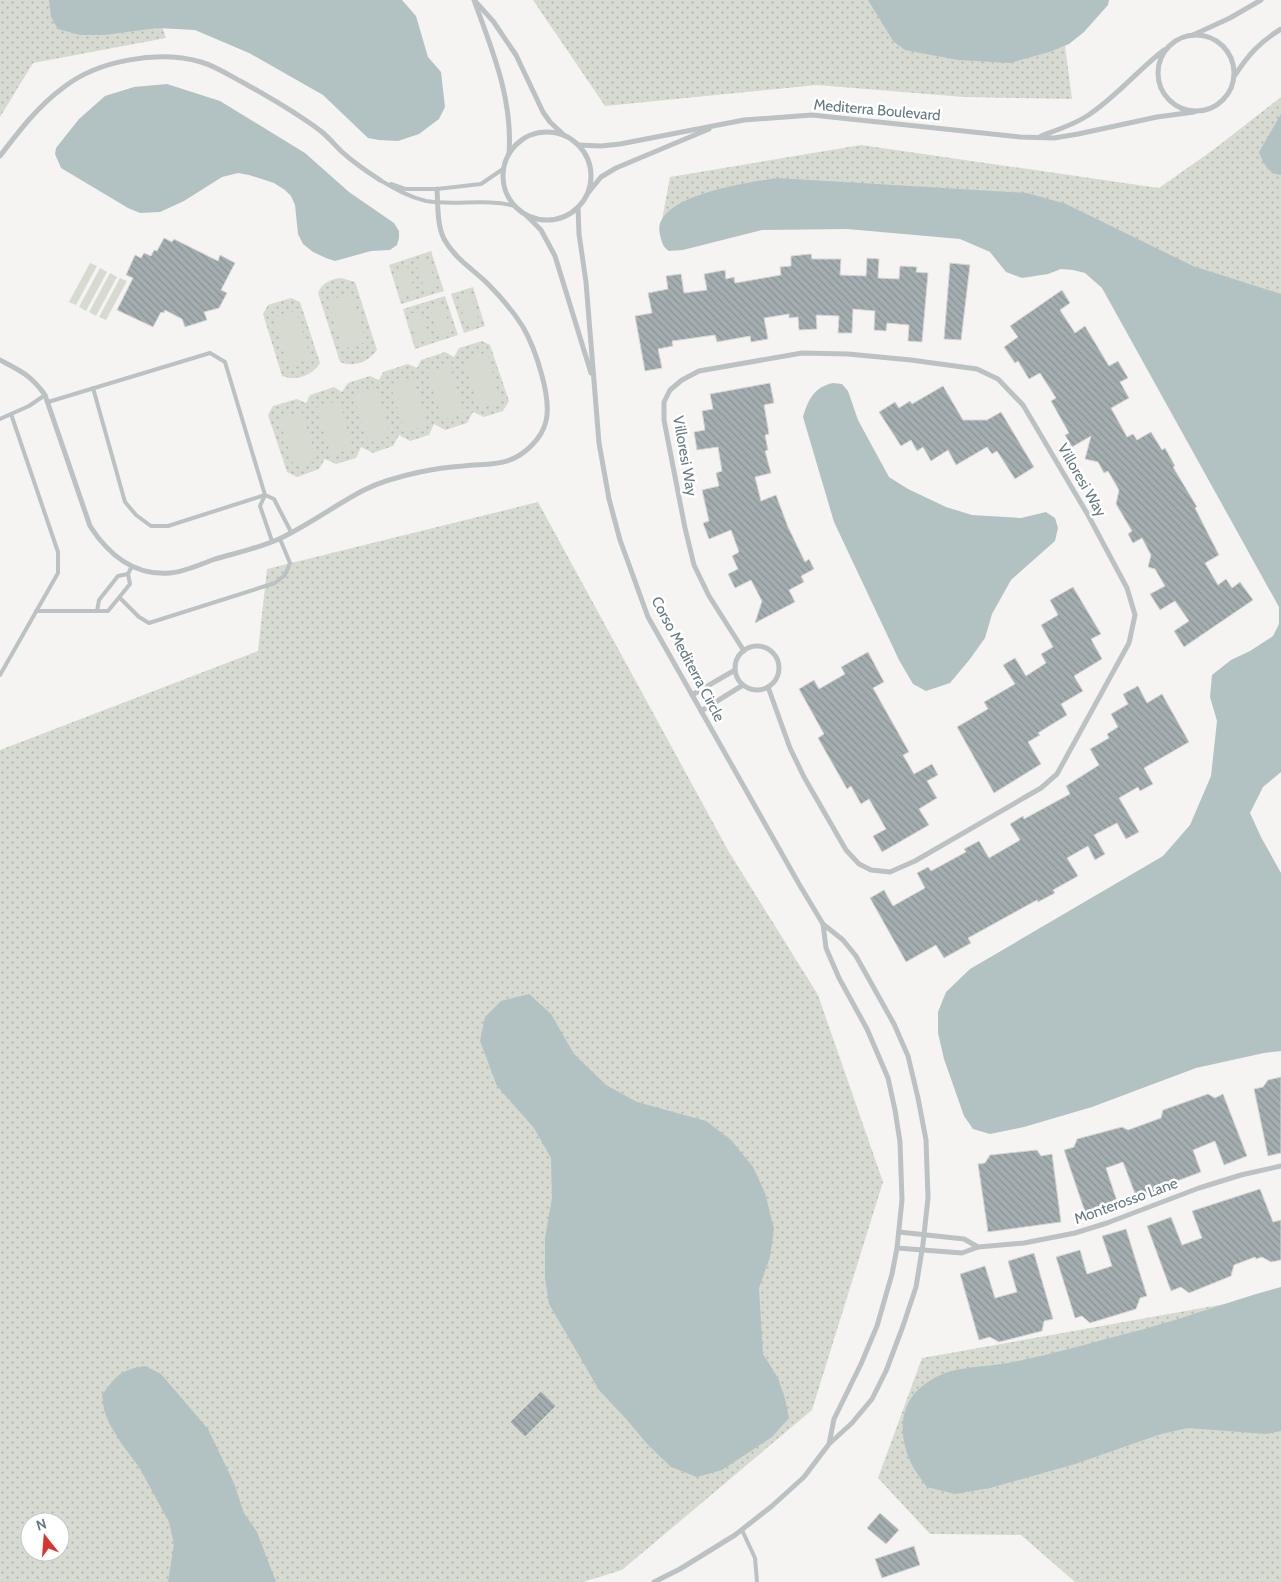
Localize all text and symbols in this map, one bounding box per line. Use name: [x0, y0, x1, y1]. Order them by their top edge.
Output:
street label: Mediterra Boulevard: [813, 95, 941, 125]
street label: Villoresi Way: [669, 414, 701, 498]
street label: Villoresi Way: [1054, 440, 1110, 520]
street label: Corso Mediterra Circle: [647, 593, 729, 725]
street label: Monterosso Lane: [1072, 1174, 1181, 1228]
north arrow: [20, 1512, 70, 1562]
text: N: [34, 1515, 49, 1535]

